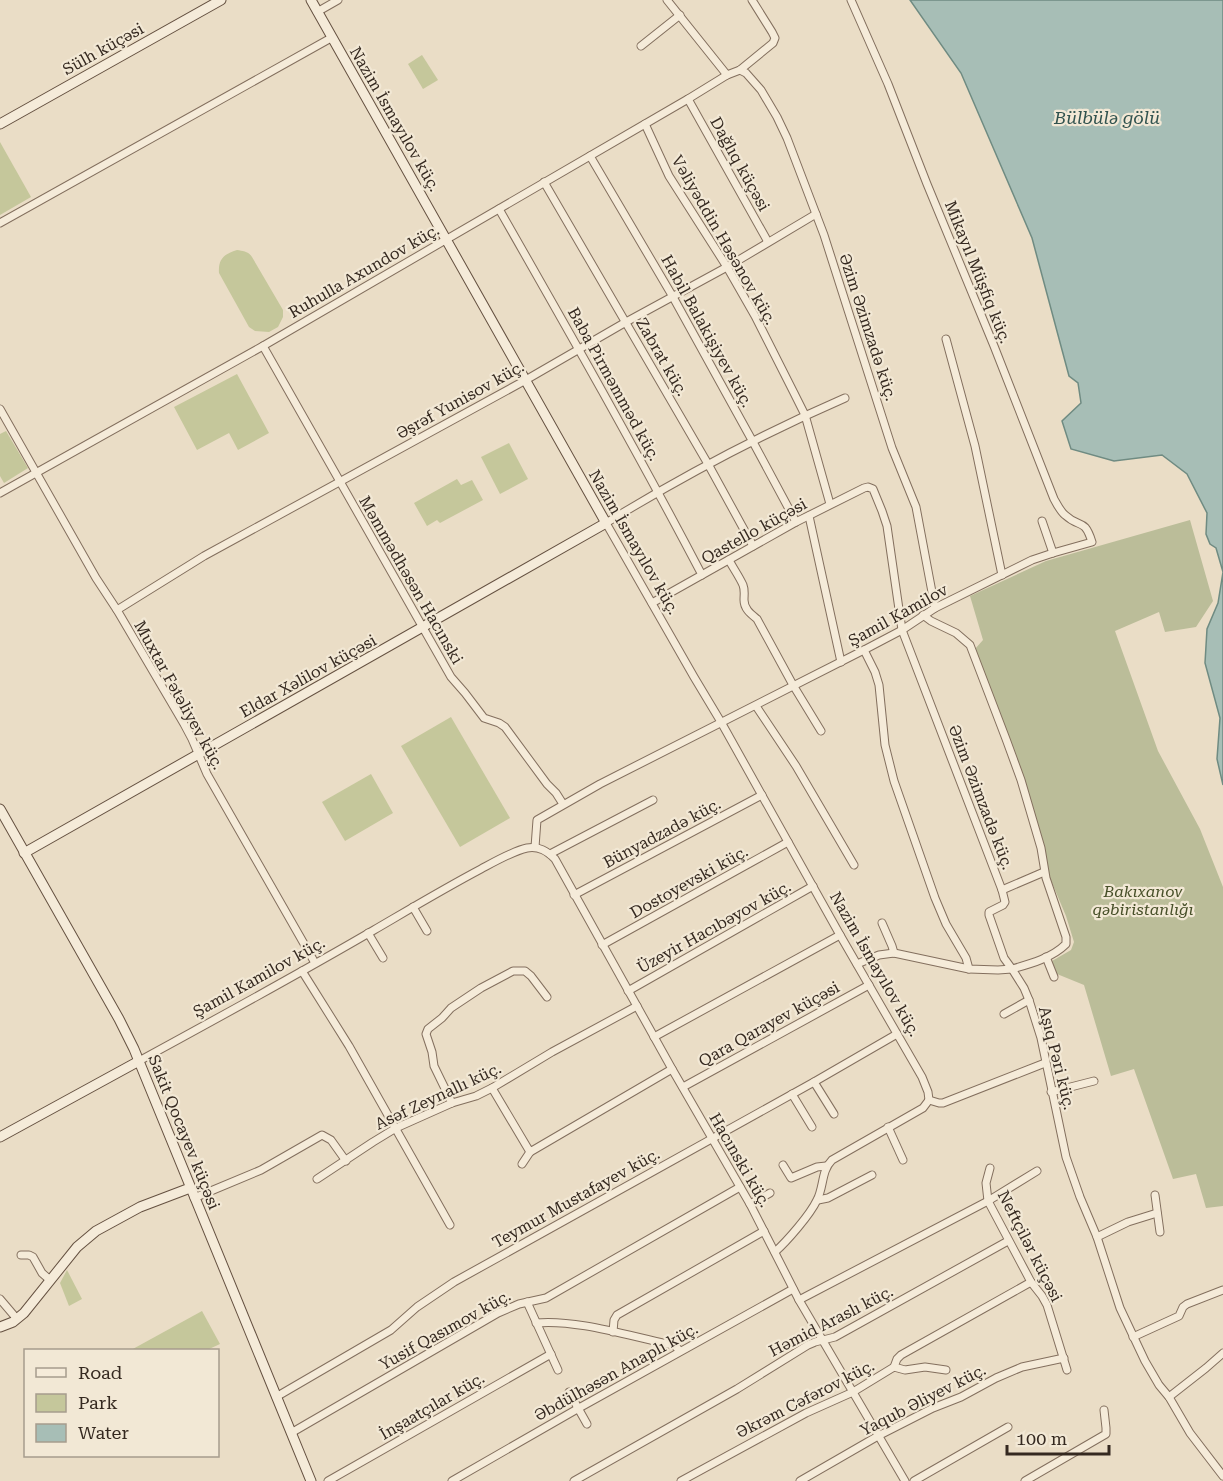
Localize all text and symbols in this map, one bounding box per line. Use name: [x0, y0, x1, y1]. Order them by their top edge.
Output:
street label: Sülh küçəsi: [59, 19, 147, 79]
street label: Nazim İsmayılov küç.: [346, 43, 444, 195]
water label: Bülbülə gölü: [1053, 107, 1160, 128]
street label: Dağlıq küçəsi: [706, 114, 774, 214]
street label: Vəliyəddin Həsənov küç.: [668, 152, 780, 328]
street label: Mikayıl Müşfiq küç.: [941, 198, 1015, 346]
street label: Ruhulla Axundov küç.: [285, 220, 443, 322]
street label: Əzim Əzimzadə küç.: [835, 251, 901, 403]
street label: Habil Balakişiyev küç.: [657, 252, 757, 410]
street label: Baba Pirməmməd küç.: [564, 304, 664, 464]
street label: Zabrat küç.: [632, 315, 692, 399]
street label: Əşrəf Yunisov küç.: [393, 357, 527, 443]
street label: Nazim İsmayılov küç.: [585, 466, 683, 618]
street label: Məmmədhəsən Hacınski: [355, 493, 467, 667]
street label: Qastello küçəsi: [698, 494, 810, 568]
street label: Şamil Kamilov: [845, 579, 952, 650]
street label: Muxtar Fətəliyev küç.: [130, 617, 228, 773]
street label: Eldar Xəlilov küçəsi: [236, 631, 380, 721]
street label: Əzim Əzimzadə küç.: [945, 722, 1017, 872]
street label: Bünyadzadə küç.: [600, 794, 724, 872]
street label: Dostoyevski küç.: [627, 842, 751, 922]
street label: Üzeyir Hacıbəyov küç.: [634, 877, 794, 977]
park label: Bakıxanov qəbiristanlığı: [1092, 882, 1194, 919]
street label: Nazim İsmayılov küç.: [826, 888, 924, 1040]
street label: Şamil Kamilov küç.: [190, 933, 328, 1021]
street label: Qara Qarayev küçəsi: [695, 977, 843, 1071]
street label: Aşıq Pəri küç.: [1035, 1004, 1079, 1112]
street label: Sakit Qocayev küçəsi: [144, 1052, 224, 1212]
street label: Asəf Zeynallı küç.: [372, 1058, 504, 1134]
street label: Hacınski küç.: [705, 1109, 775, 1211]
street label: Teymur Mustafayev küç.: [489, 1144, 663, 1252]
street label: Neftçilər küçəsi: [994, 1187, 1066, 1305]
street label: Həmid Araslı küç.: [766, 1281, 896, 1361]
street label: Yusif Qasımov küç.: [376, 1286, 514, 1374]
street label: Əbdülhəsən Anaplı küç.: [531, 1319, 701, 1425]
legend: [24, 1349, 219, 1457]
street label: Əkrəm Cəfərov küç.: [733, 1356, 877, 1442]
street label: Yaqub Əliyev küç.: [857, 1360, 989, 1440]
text: Road: [78, 1362, 123, 1383]
street label: İnşaatçılar küç.: [376, 1368, 488, 1444]
text: Park: [78, 1392, 118, 1413]
scale bar: [1007, 1418, 1109, 1456]
text: Water: [78, 1422, 129, 1443]
text: 100 m: [1016, 1428, 1067, 1449]

